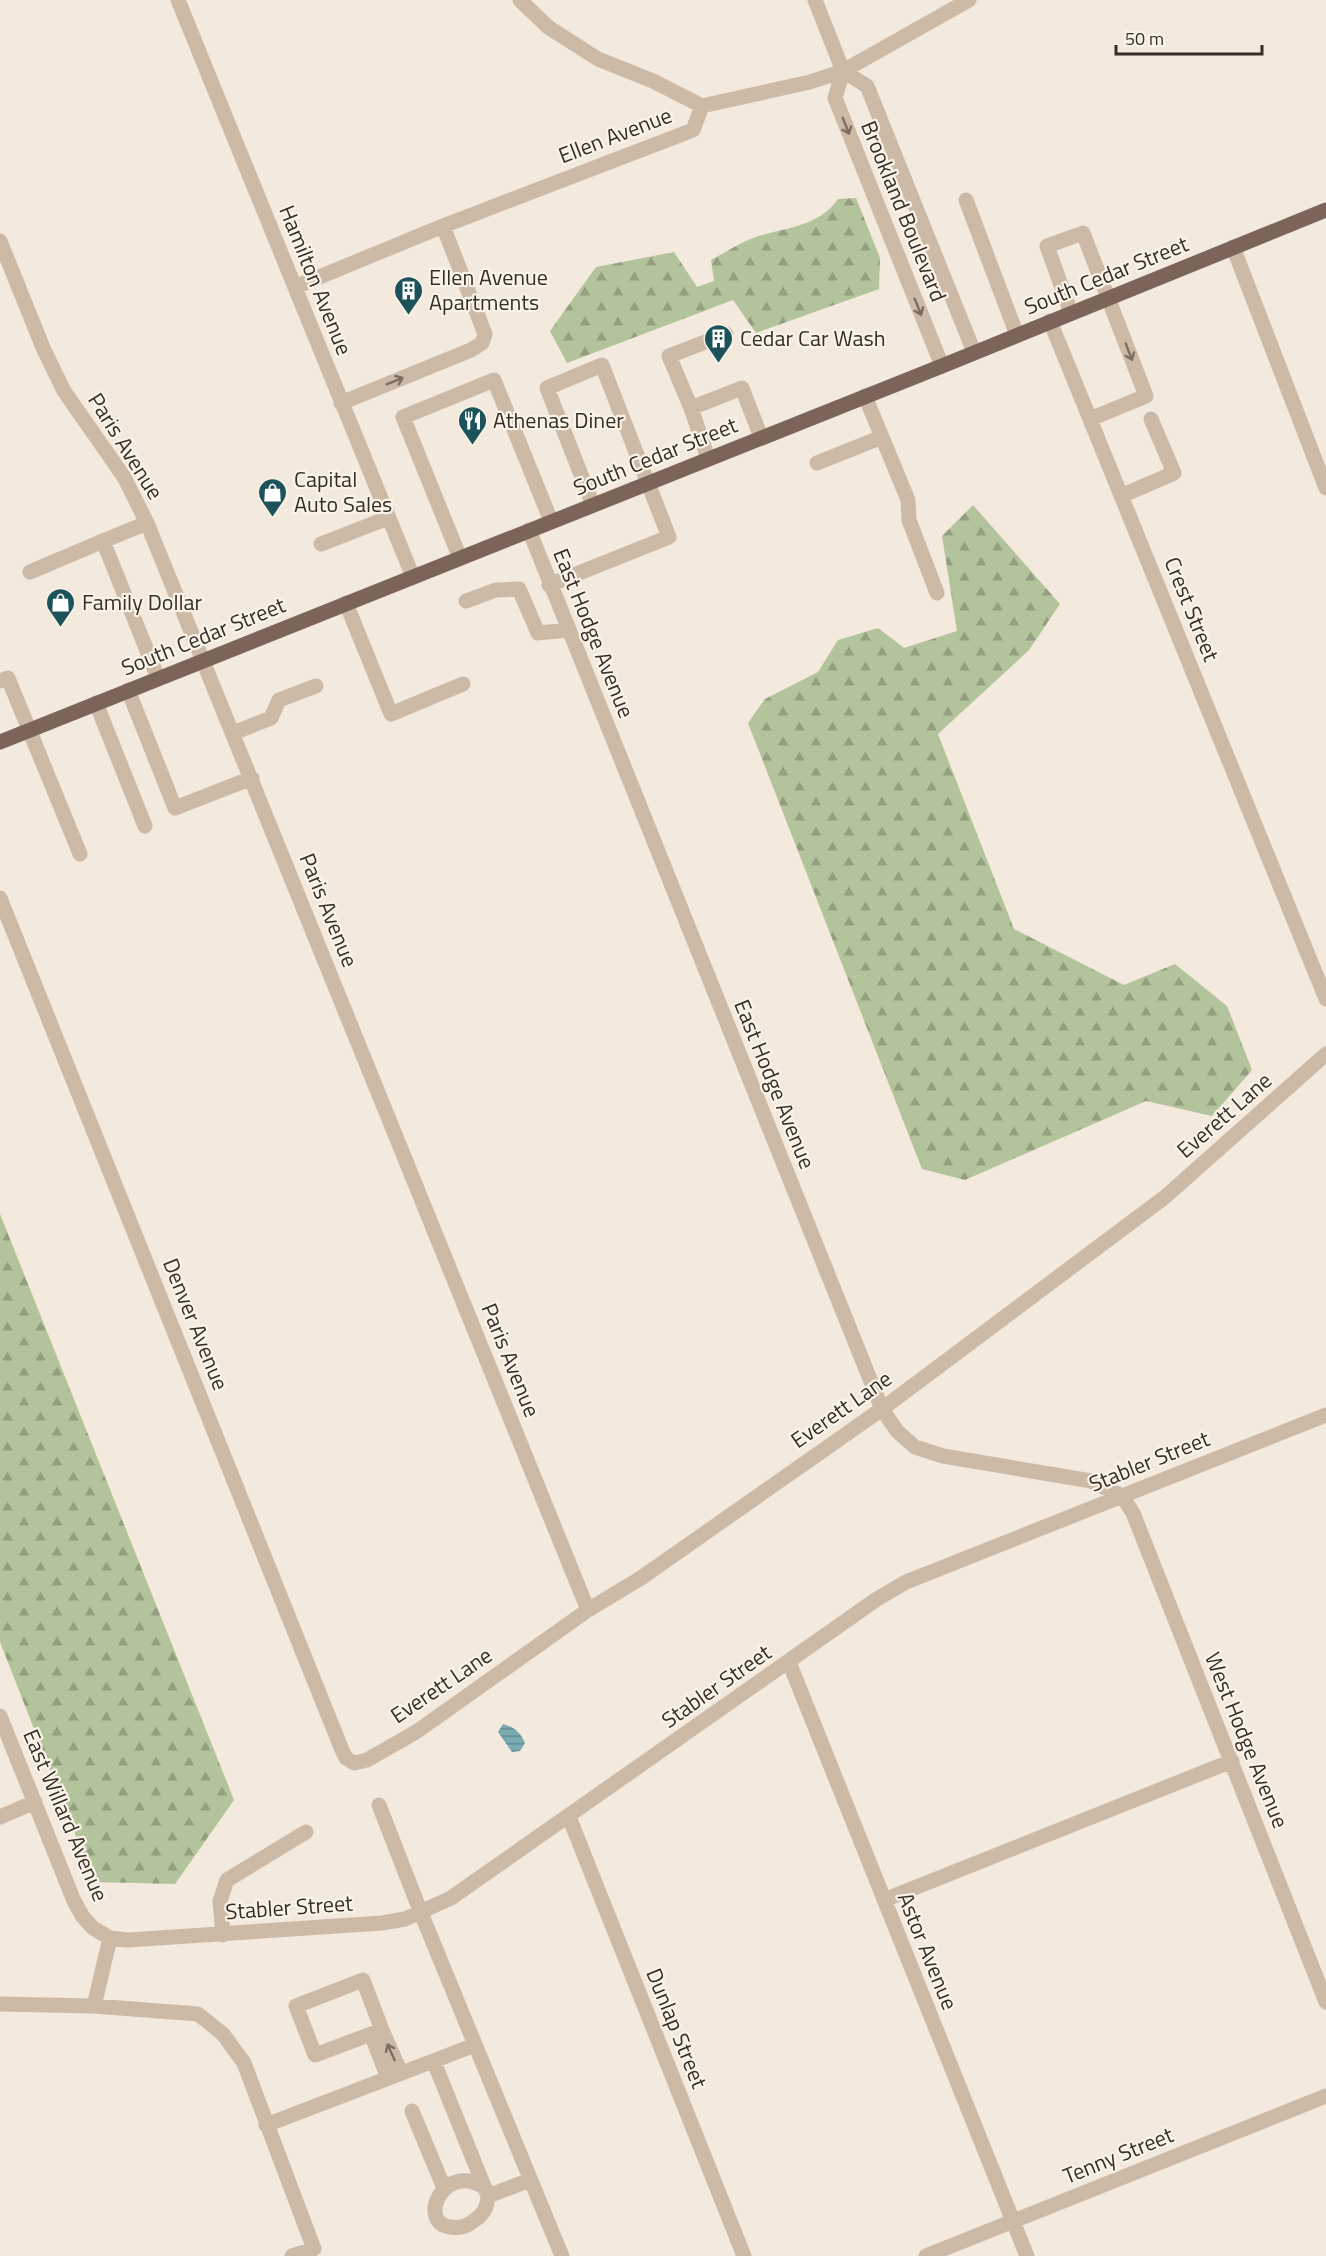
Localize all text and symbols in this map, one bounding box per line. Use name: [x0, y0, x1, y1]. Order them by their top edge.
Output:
scale bar: [1116, 18, 1262, 56]
text: 50 m: [1125, 25, 1164, 52]
street label: Ellen Avenue: [553, 98, 677, 172]
street label: Brookland Boulevard: [852, 115, 956, 307]
one-way arrow: [841, 116, 852, 135]
street label: Hamilton Avenue: [270, 200, 362, 360]
street label: South Cedar Street: [1019, 226, 1193, 323]
place label: Ellen Avenue Apartments: [429, 260, 548, 319]
building icon: Ellen Avenue Apartments: [392, 274, 424, 316]
one-way arrow: [913, 297, 924, 316]
place label: Cedar Car Wash: [740, 321, 886, 355]
building icon: Cedar Car Wash: [703, 322, 735, 364]
one-way arrow: [1124, 343, 1135, 361]
one-way arrow: [386, 375, 404, 386]
street label: Paris Avenue: [80, 386, 172, 506]
place label: Athenas Diner: [493, 403, 624, 437]
restaurant icon: Athenas Diner: [456, 404, 488, 446]
street label: South Cedar Street: [568, 407, 742, 504]
place label: Capital Auto Sales: [294, 462, 392, 521]
shop icon: Capital Auto Sales: [257, 476, 289, 518]
street label: East Hodge Avenue: [545, 543, 643, 723]
street label: Crest Street: [1156, 552, 1228, 667]
place label: Family Dollar: [82, 585, 203, 619]
shop icon: Family Dollar: [45, 586, 77, 628]
street label: South Cedar Street: [116, 587, 290, 684]
street label: Paris Avenue: [291, 848, 367, 972]
street label: East Hodge Avenue: [726, 994, 824, 1174]
street label: Everett Lane: [1169, 1064, 1279, 1166]
street label: Denver Avenue: [154, 1253, 238, 1395]
street label: Paris Avenue: [473, 1298, 549, 1422]
street label: Everett Lane: [783, 1362, 899, 1456]
street label: Stabler Street: [1084, 1421, 1215, 1501]
street label: Stabler Street: [654, 1635, 778, 1736]
street label: Everett Lane: [383, 1638, 499, 1732]
street label: West Hodge Avenue: [1196, 1647, 1298, 1833]
street label: East Willard Avenue: [14, 1724, 118, 1906]
street label: Stabler Street: [224, 1886, 354, 1928]
street label: Astor Avenue: [889, 1887, 967, 2015]
street label: Dunlap Street: [637, 1963, 717, 2093]
one-way arrow: [385, 2043, 397, 2061]
street label: Tenny Street: [1058, 2117, 1179, 2193]

